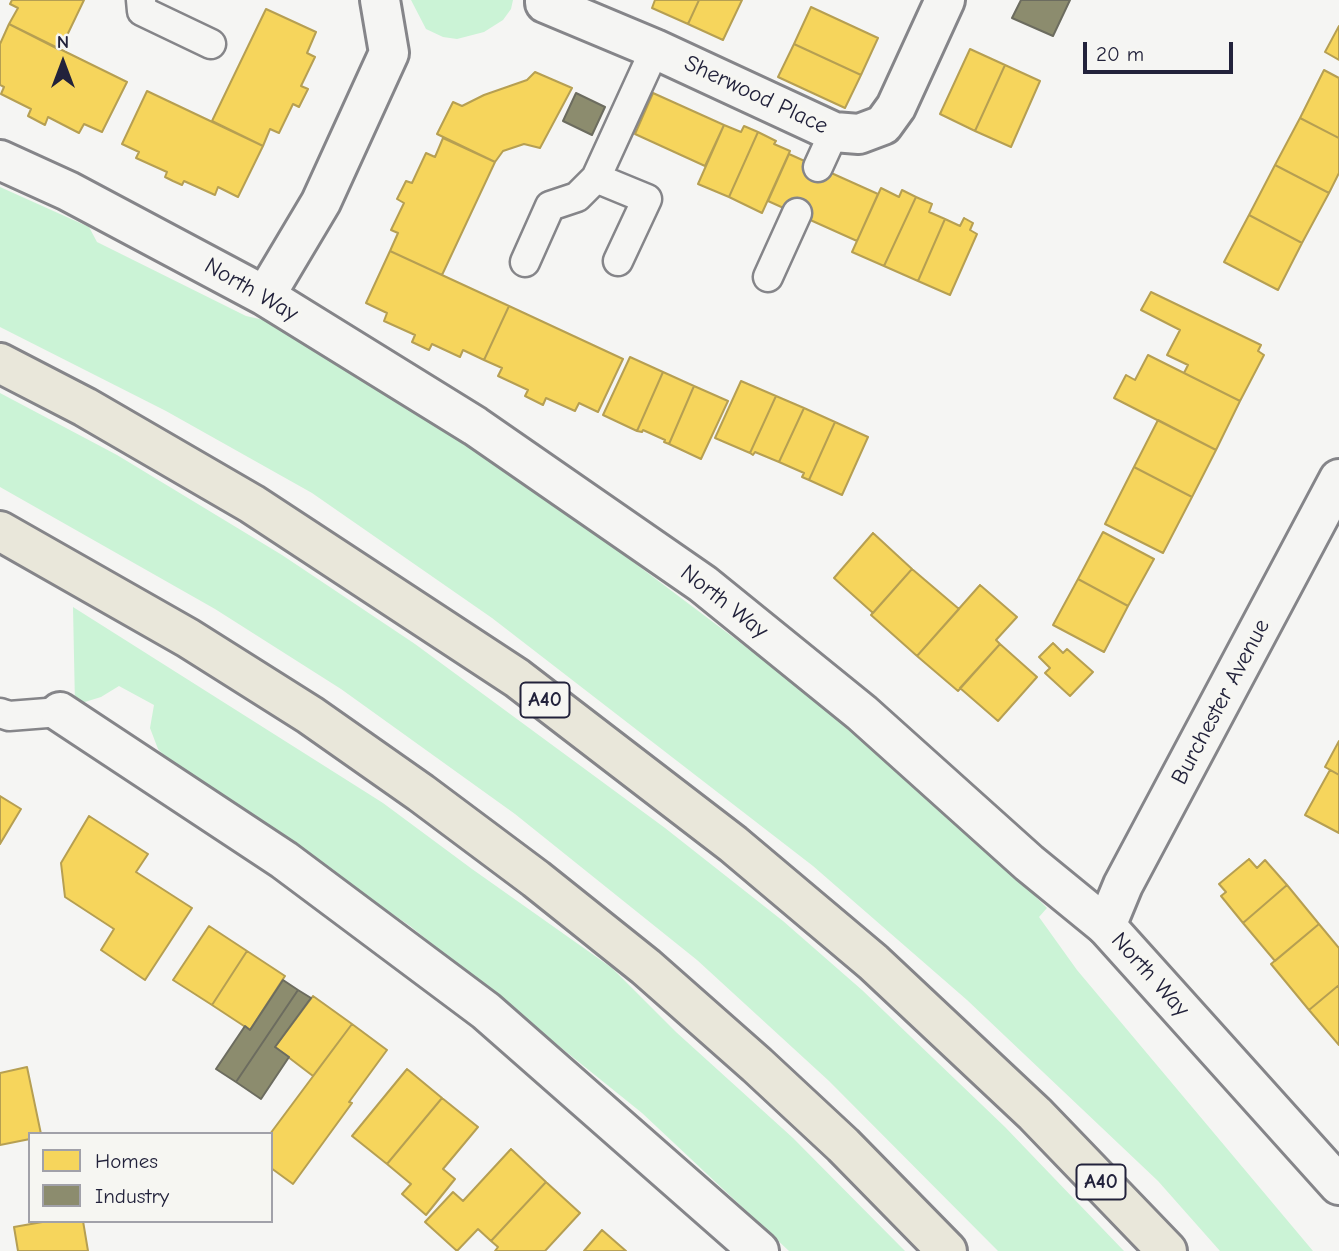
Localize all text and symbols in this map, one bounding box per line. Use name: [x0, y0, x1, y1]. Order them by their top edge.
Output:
north arrow: [28, 28, 98, 98]
scale bar: [1087, 28, 1238, 72]
text: N: [57, 31, 69, 53]
text: 20 m: [1096, 42, 1144, 66]
street label: Sherwood Place: [680, 50, 832, 140]
street label: North Way: [199, 252, 303, 328]
street label: North Way: [675, 559, 773, 645]
street label: Burchester Avenue: [1166, 615, 1276, 789]
road number: A40: [520, 682, 570, 718]
street label: North Way: [1105, 927, 1195, 1023]
legend: [28, 1132, 273, 1223]
text: Homes: [95, 1149, 158, 1173]
road number: A40: [1076, 1164, 1126, 1200]
text: Industry: [95, 1184, 169, 1208]

